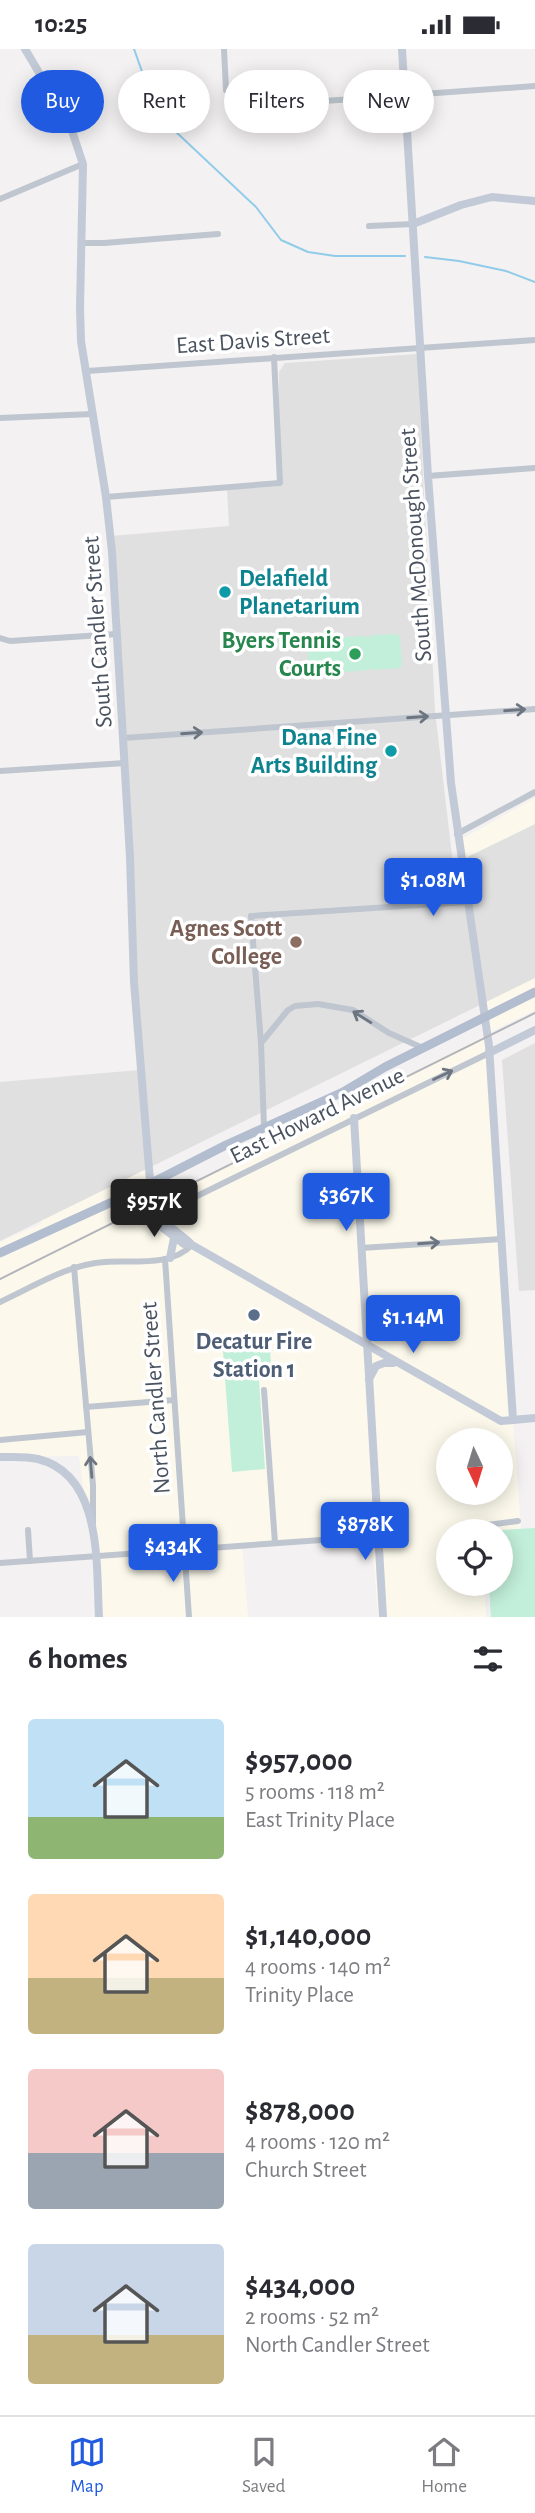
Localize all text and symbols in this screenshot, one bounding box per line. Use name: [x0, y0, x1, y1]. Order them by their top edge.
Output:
text: 10:25: [35, 11, 87, 37]
chip: Buy: [21, 70, 104, 133]
chip: Rent: [118, 70, 210, 133]
chip: Filters: [224, 70, 329, 133]
chip: New: [343, 70, 434, 133]
street label: East Davis Street: [175, 324, 331, 358]
street label: South McDonough Street: [396, 427, 436, 662]
street label: South Candler Street: [79, 535, 117, 729]
place label: Delafield Planetarium: [239, 567, 360, 619]
marker: Delafield Planetarium: [217, 584, 233, 600]
place label: Byers Tennis Courts: [222, 629, 341, 681]
marker: Byers Tennis Courts: [347, 646, 363, 662]
one-way arrow: [504, 703, 526, 716]
one-way arrow: [407, 710, 430, 723]
one-way arrow: [180, 726, 202, 739]
place label: Dana Fine Arts Building: [251, 726, 378, 778]
marker: Dana Fine Arts Building: [383, 743, 399, 759]
pin: $1.08M: [376, 859, 490, 918]
text: $1.08M: [400, 869, 466, 892]
place label: Agnes Scott College: [170, 917, 282, 969]
marker: Agnes Scott College: [288, 934, 304, 950]
one-way arrow: [353, 1009, 373, 1023]
street label: East Howard Avenue: [226, 1063, 408, 1169]
one-way arrow: [432, 1068, 453, 1081]
pin: $367K: [297, 1173, 395, 1233]
pin: $957K: [105, 1179, 203, 1239]
text: $367K: [319, 1184, 373, 1207]
text: $957K: [127, 1190, 181, 1213]
one-way arrow: [417, 1237, 440, 1250]
pin: $1.14M: [356, 1295, 470, 1355]
street label: North Candler Street: [137, 1301, 175, 1495]
text: $1.14M: [382, 1306, 444, 1329]
marker: Decatur Fire Station 1: [246, 1307, 262, 1323]
place label: Decatur Fire Station 1: [196, 1330, 312, 1382]
north arrow: [436, 1428, 513, 1505]
map controls: [436, 1428, 513, 1596]
one-way arrow: [84, 1456, 97, 1479]
pin: $878K: [316, 1503, 414, 1562]
text: $878K: [337, 1513, 393, 1536]
button: locate: [436, 1519, 513, 1596]
pin: $434K: [124, 1525, 222, 1584]
text: $434K: [145, 1535, 201, 1558]
icon: filters: [469, 1640, 507, 1678]
text: 6 homes: [28, 1644, 128, 1674]
text: $957,000: [245, 1746, 353, 1776]
icon: home: [84, 1747, 168, 1831]
text: 5 rooms · 118 m²: [245, 1781, 385, 1804]
text: East Trinity Place: [245, 1809, 395, 1832]
text: $1,140,000: [245, 1921, 371, 1951]
icon: home: [84, 1922, 168, 2006]
text: 4 rooms · 140 m²: [245, 1956, 391, 1979]
text: Trinity Place: [245, 1984, 354, 2007]
text: $878,000: [245, 2096, 355, 2126]
icon: home: [84, 2097, 168, 2181]
text: 4 rooms · 120 m²: [245, 2131, 390, 2154]
text: Church Street: [245, 2159, 367, 2182]
text: $434,000: [245, 2271, 355, 2301]
icon: home: [84, 2272, 168, 2356]
text: 2 rooms · 52 m²: [245, 2306, 379, 2329]
text: North Candler Street: [245, 2334, 430, 2357]
tab: Map: [68, 2433, 106, 2498]
tab: Saved: [242, 2433, 285, 2498]
tab: Home: [421, 2433, 467, 2498]

